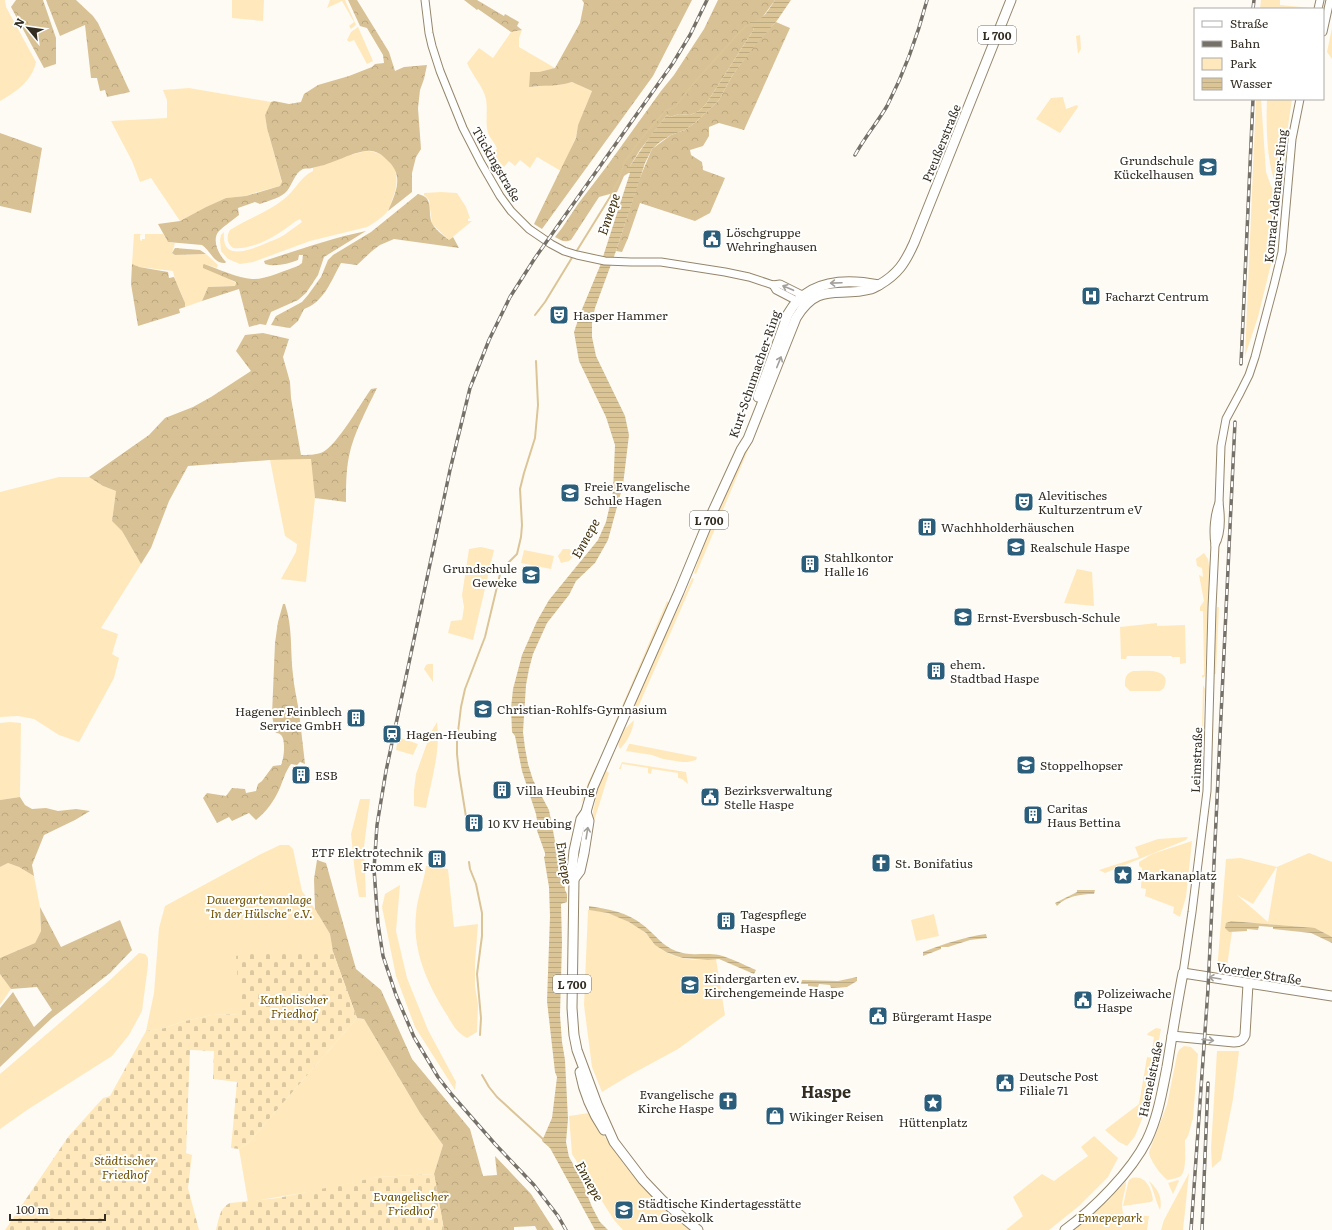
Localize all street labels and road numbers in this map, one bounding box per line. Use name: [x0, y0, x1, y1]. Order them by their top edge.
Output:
road number: L 700: [978, 26, 1016, 44]
street label: Preußerstraße: [917, 101, 965, 185]
street label: Tückingstraße: [468, 123, 526, 205]
street label: Konrad-Adenauer-Ring: [1259, 128, 1291, 264]
street label: Kurt-Schumacher-Ring: [724, 307, 784, 440]
road number: L 700: [690, 511, 728, 529]
street label: Leimstraße: [1186, 727, 1206, 793]
street label: Voerder Straße: [1215, 957, 1303, 989]
road number: L 700: [553, 975, 591, 993]
street label: Haenelstraße: [1133, 1040, 1167, 1118]

